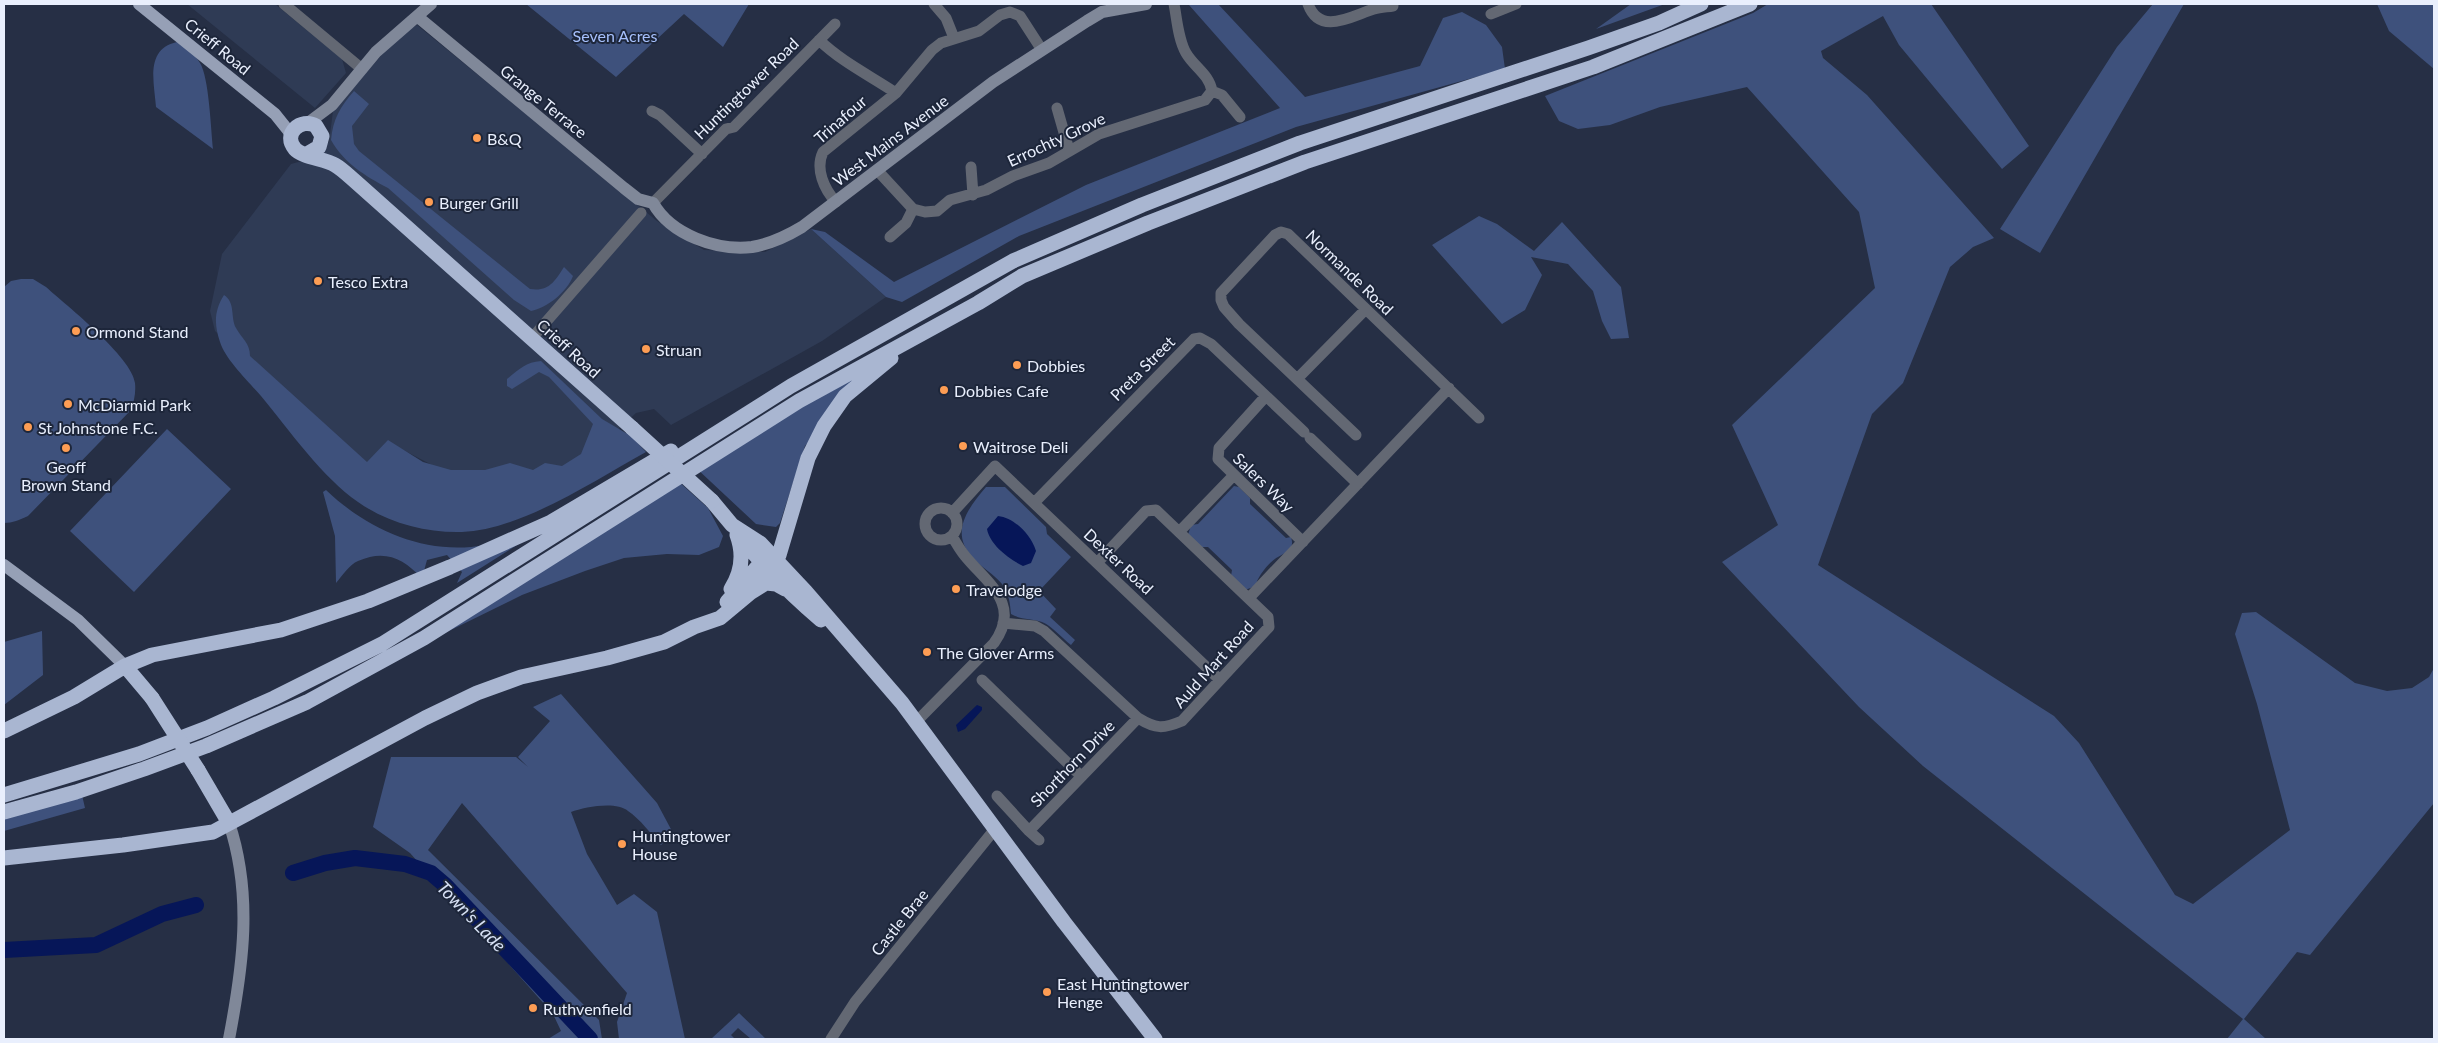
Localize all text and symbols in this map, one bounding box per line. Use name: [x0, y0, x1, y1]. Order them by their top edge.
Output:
street label: Crieff Road: [181, 14, 255, 78]
park label: Seven Acres: [573, 26, 658, 45]
street label: Huntingtower Road: [690, 33, 802, 143]
street label: Grange Terrace: [497, 60, 591, 142]
street label: West Mains Avenue: [829, 90, 951, 190]
street label: Trinafour: [810, 91, 870, 147]
street label: Errochty Grove: [1004, 108, 1108, 170]
place label: B&Q: [487, 129, 522, 148]
marker: B&Q: [471, 132, 483, 144]
place label: Burger Grill: [439, 193, 519, 212]
marker: Burger Grill: [423, 196, 435, 208]
street label: Normande Road: [1302, 226, 1398, 318]
place label: Tesco Extra: [328, 272, 408, 291]
marker: Tesco Extra: [312, 275, 324, 287]
street label: Crieff Road: [533, 315, 605, 381]
place label: Ormond Stand: [86, 322, 189, 341]
marker: Ormond Stand: [70, 325, 82, 337]
street label: Preta Street: [1106, 332, 1178, 404]
place label: Struan: [656, 340, 702, 359]
marker: Struan: [640, 343, 652, 355]
place label: Dobbies: [1027, 356, 1085, 375]
marker: Dobbies: [1011, 359, 1023, 371]
place label: Dobbies Cafe: [954, 381, 1049, 400]
marker: Dobbies Cafe: [938, 384, 950, 396]
place label: McDiarmid Park: [78, 395, 192, 414]
marker: McDiarmid Park: [62, 398, 74, 410]
place label: St Johnstone F.C.: [38, 418, 158, 437]
marker: St Johnstone F.C.: [22, 421, 34, 433]
place label: Waitrose Deli: [973, 437, 1068, 456]
marker: Waitrose Deli: [957, 440, 969, 452]
marker: Geoff Brown Stand: [60, 442, 72, 454]
street label: Salers Way: [1230, 448, 1299, 516]
place label: Geoff Brown Stand: [21, 457, 111, 494]
street label: Dexter Road: [1080, 524, 1158, 598]
place label: Travelodge: [966, 580, 1042, 599]
marker: Travelodge: [950, 583, 962, 595]
street label: Auld Mart Road: [1169, 617, 1257, 711]
place label: The Glover Arms: [937, 643, 1054, 662]
marker: The Glover Arms: [921, 646, 933, 658]
street label: Shorthorn Drive: [1026, 716, 1118, 810]
place label: Huntingtower House: [632, 826, 730, 863]
marker: Huntingtower House: [616, 838, 628, 850]
water label: Town's Lade: [433, 876, 511, 956]
street label: Castle Brae: [866, 885, 932, 959]
place label: East Huntingtower Henge: [1057, 974, 1189, 1011]
marker: East Huntingtower Henge: [1041, 986, 1053, 998]
place label: Ruthvenfield: [543, 999, 632, 1018]
marker: Ruthvenfield: [527, 1002, 539, 1014]

